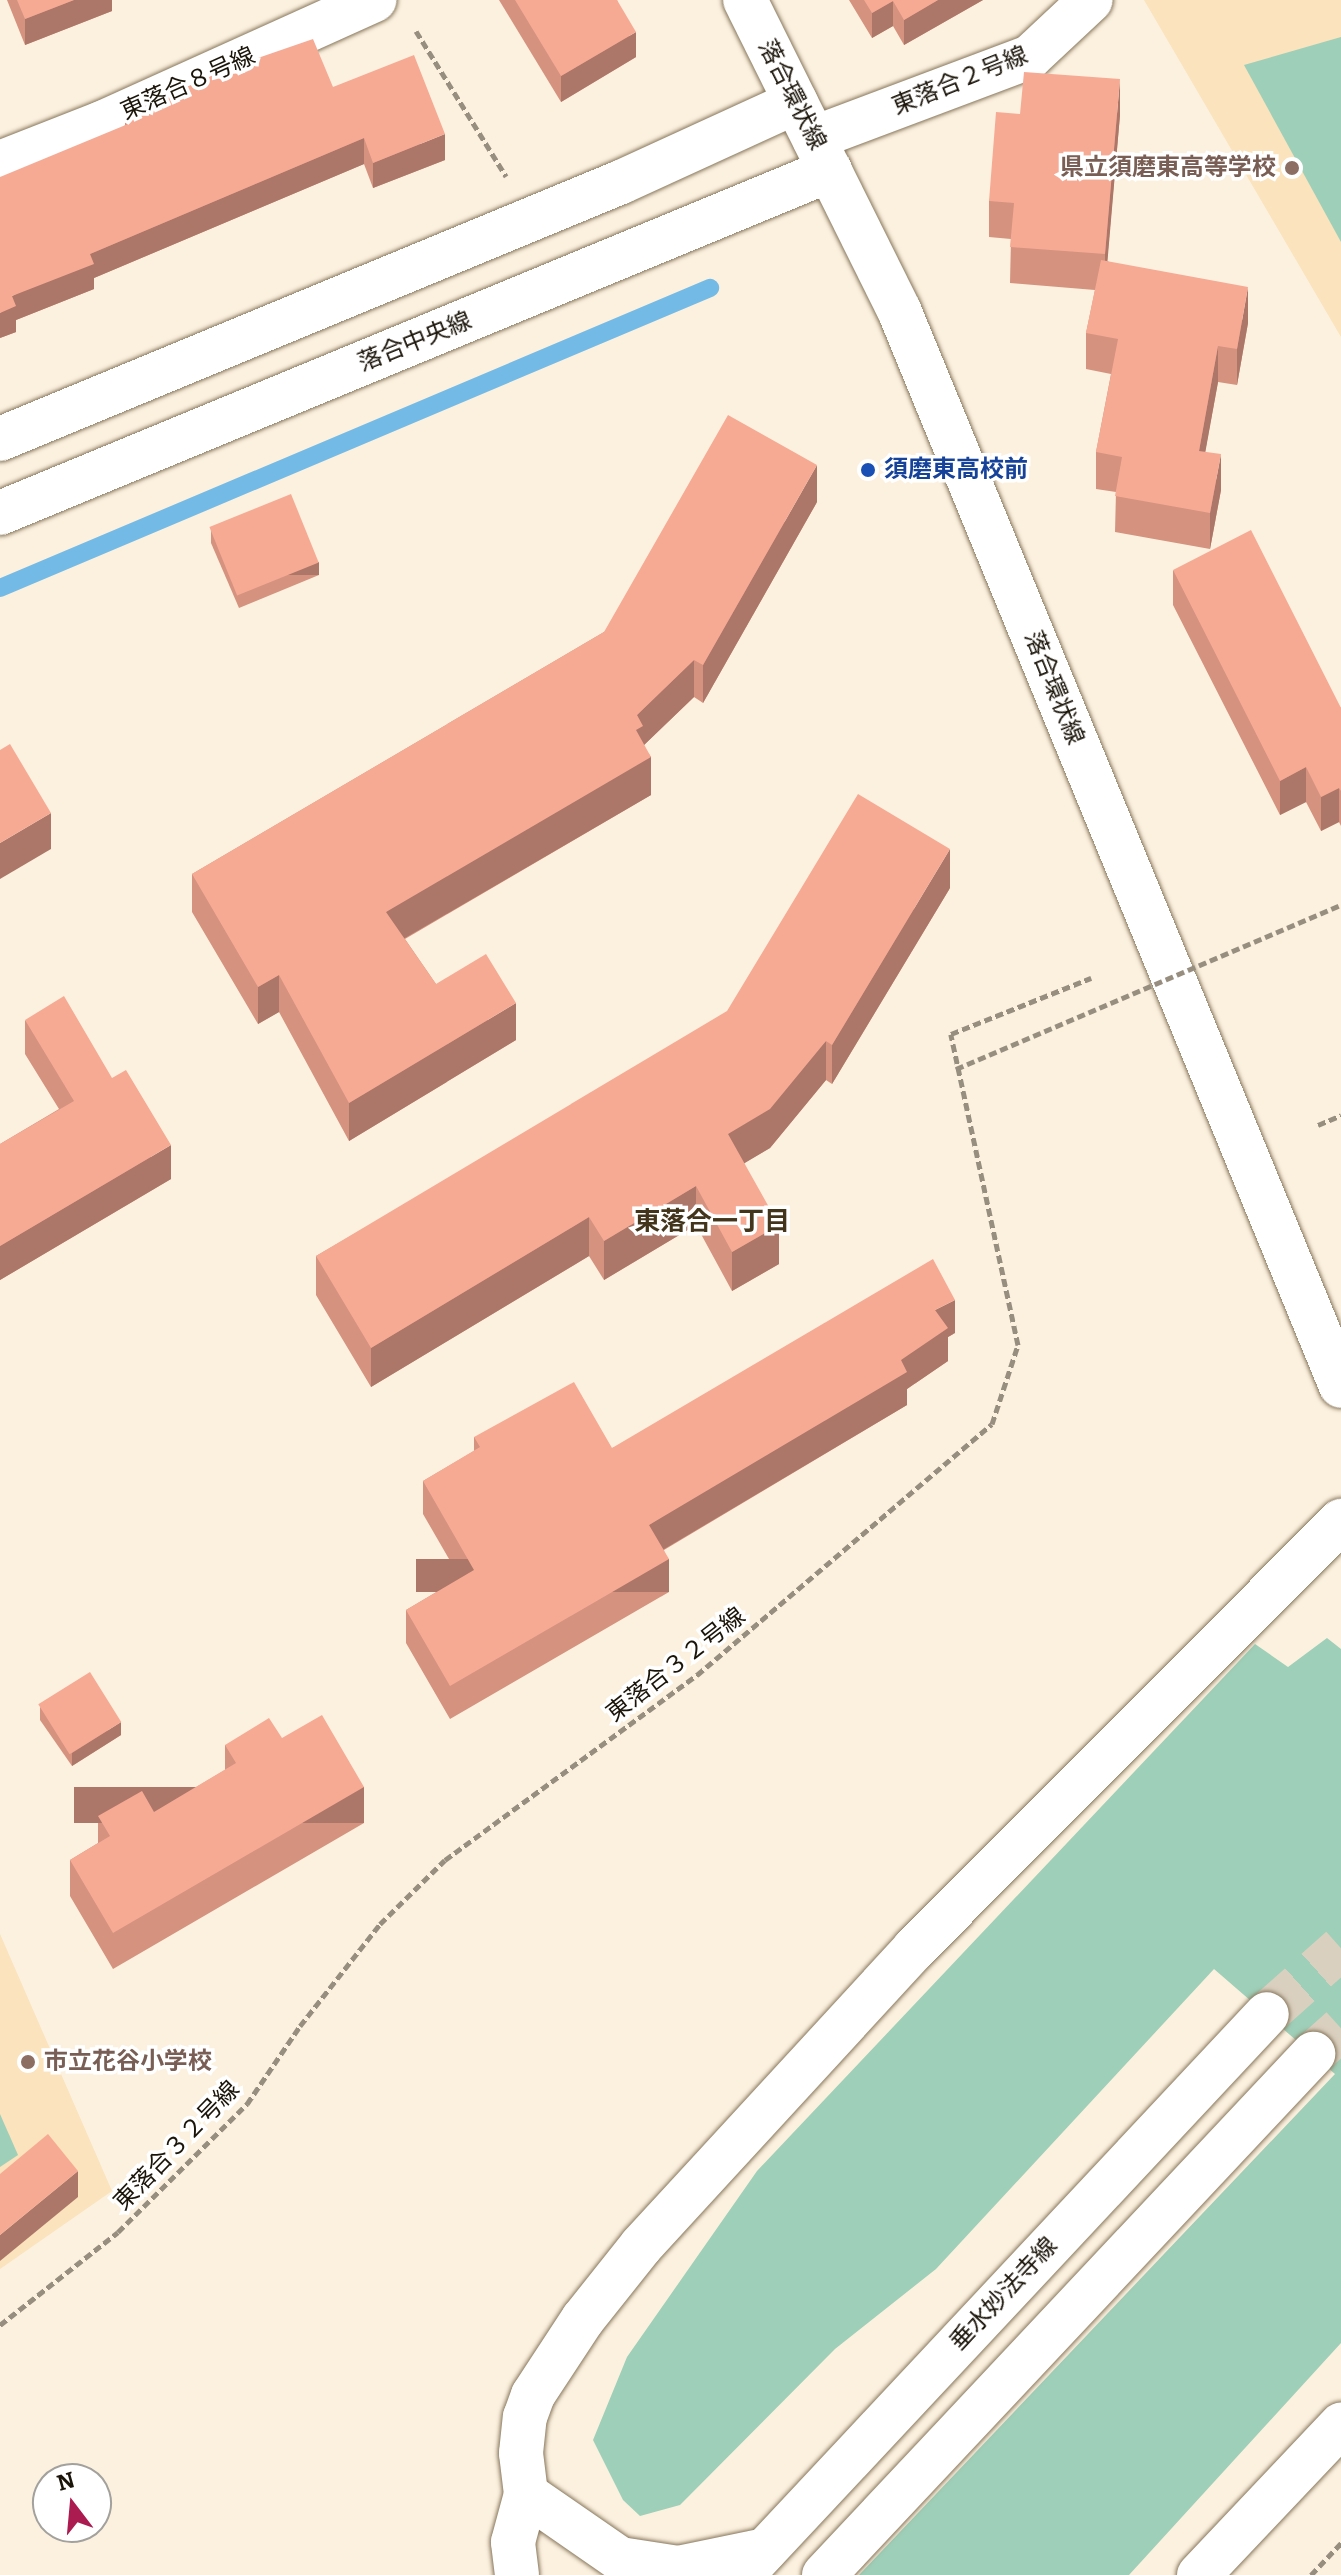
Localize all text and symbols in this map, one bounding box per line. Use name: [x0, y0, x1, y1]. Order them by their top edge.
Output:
street label: 落合環状線: [752, 35, 832, 155]
street label: 東落合２号線: [888, 41, 1032, 121]
street label: 東落合８号線: [116, 42, 260, 126]
place label: 県立須磨東高等学校: [1060, 154, 1276, 182]
marker: 県立須磨東高等学校: [1283, 159, 1301, 177]
street label: 落合中央線: [354, 306, 476, 378]
place label: 須磨東高校前: [884, 456, 1028, 484]
marker: 須磨東高校前: [859, 461, 877, 479]
street label: 落合環状線: [1018, 627, 1090, 749]
district label: 東落合一丁目: [634, 1206, 790, 1238]
street label: 東落合３２号線: [601, 1602, 751, 1728]
place label: 市立花谷小学校: [44, 2048, 212, 2076]
marker: 市立花谷小学校: [19, 2053, 37, 2071]
street label: 東落合３２号線: [108, 2076, 246, 2216]
street label: 垂水妙法寺線: [944, 2232, 1064, 2356]
north arrow: [32, 2463, 112, 2543]
text: N: [54, 2466, 78, 2497]

